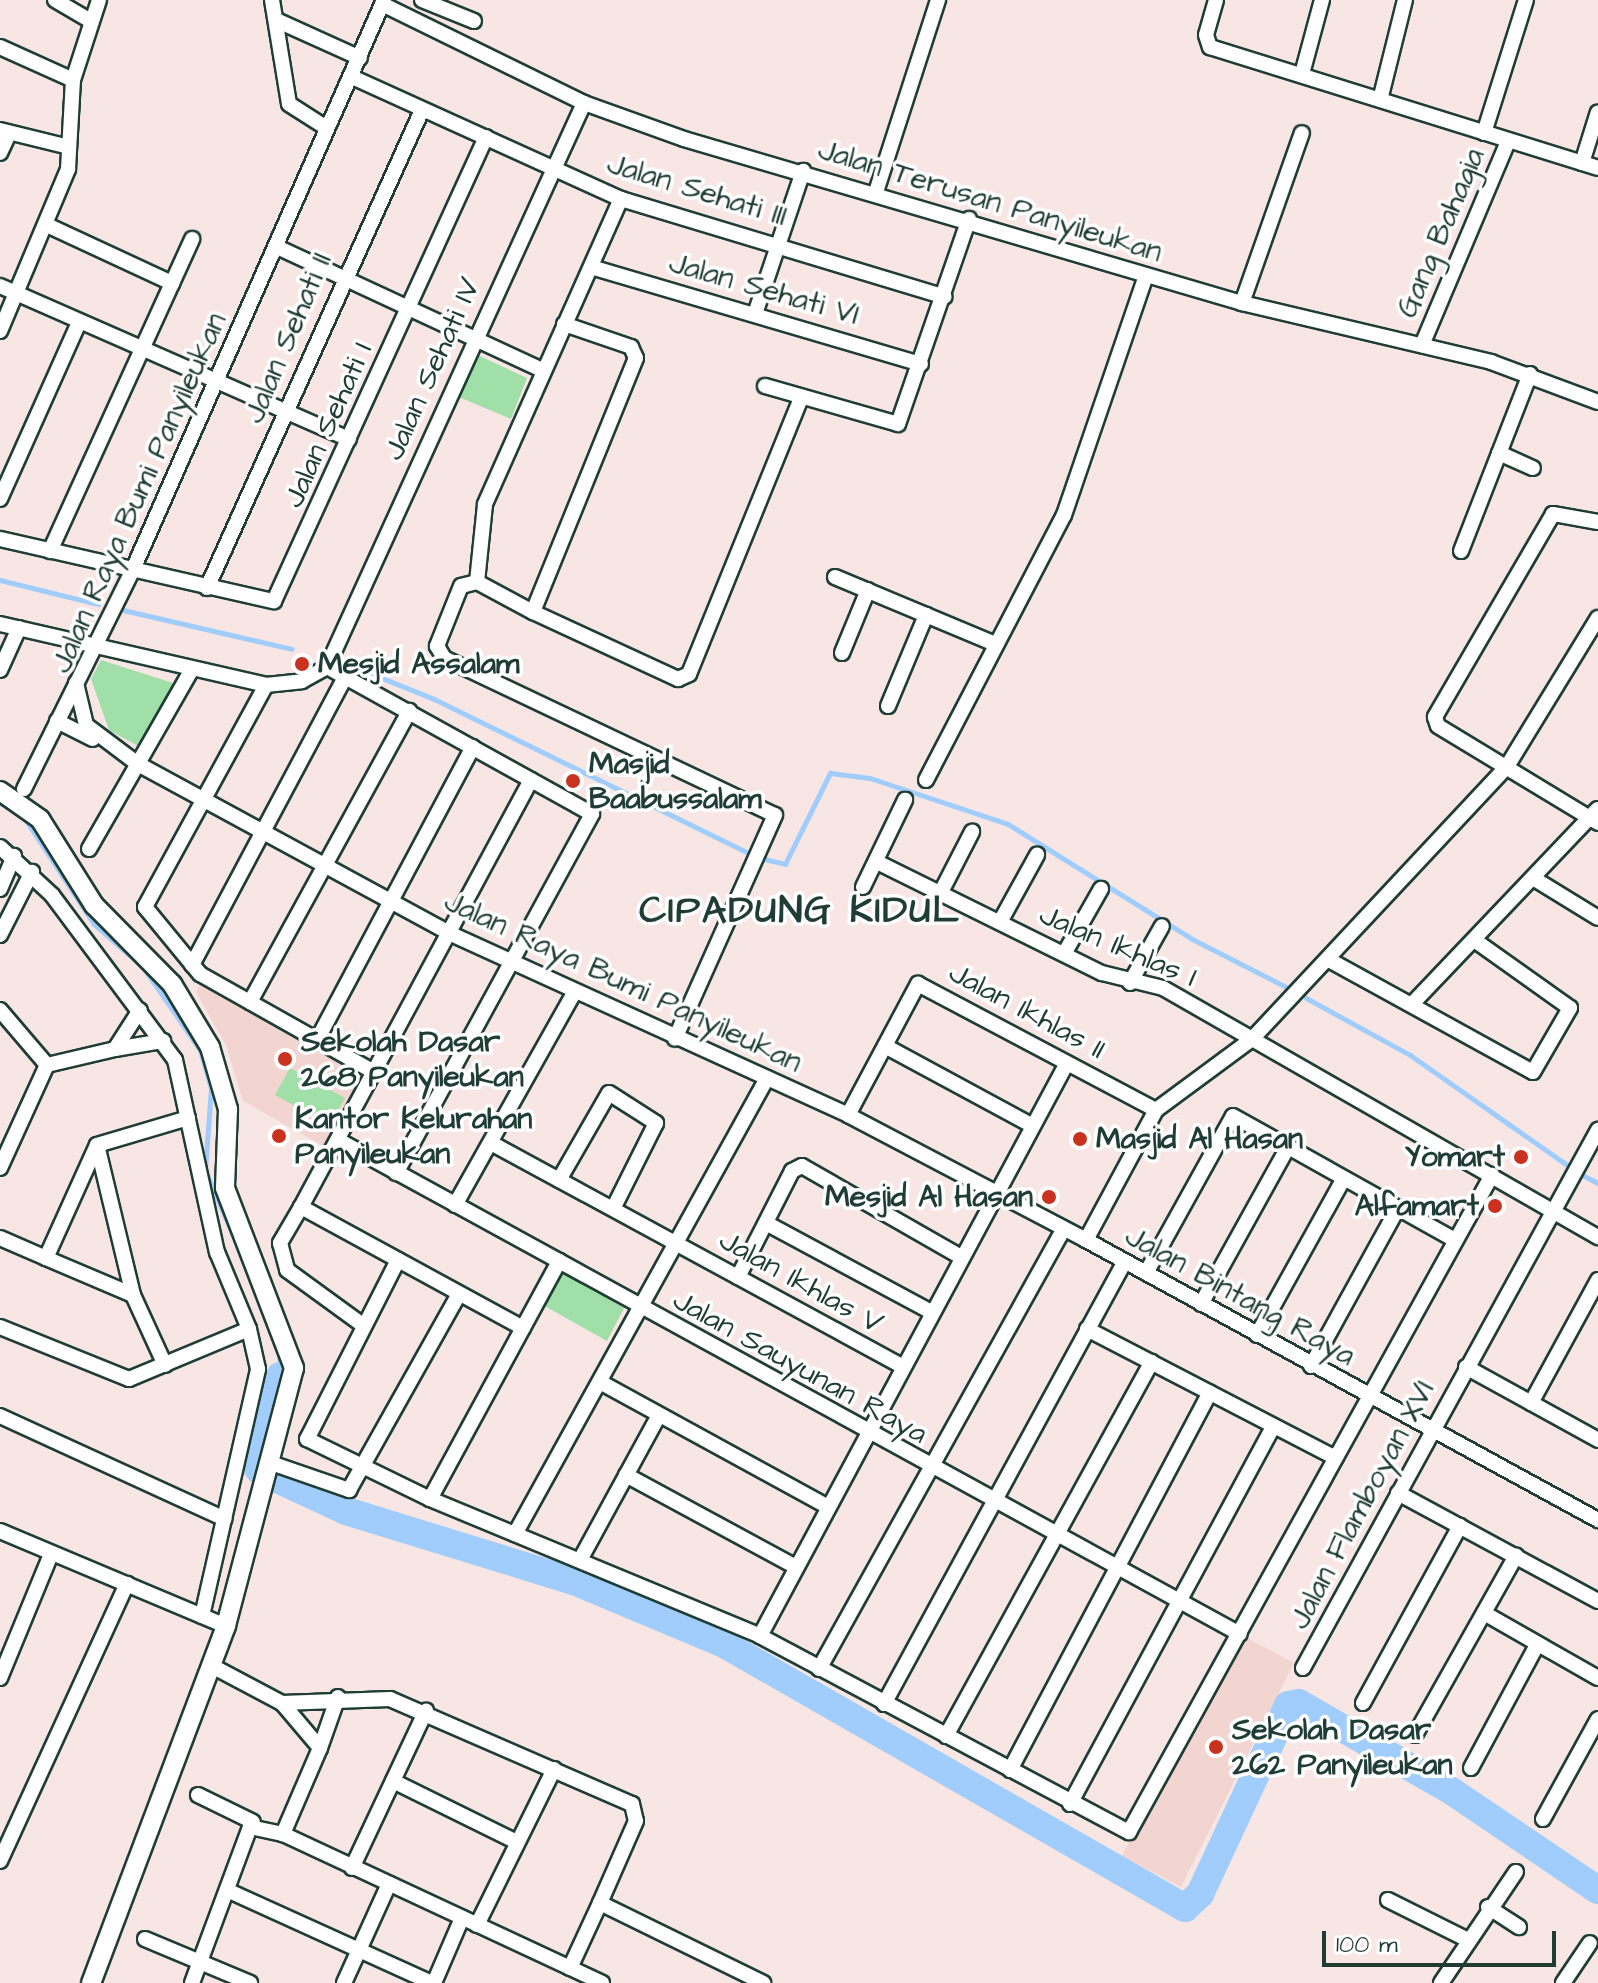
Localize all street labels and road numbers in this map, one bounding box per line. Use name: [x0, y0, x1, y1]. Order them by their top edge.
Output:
street label: Jalan Terusan Panyileukan: [814, 132, 1166, 270]
street label: Gang Bahagia: [1389, 143, 1493, 323]
street label: Jalan Sehati III: [603, 146, 791, 234]
street label: Jalan Sehati VI: [665, 245, 863, 333]
street label: Jalan Sehati II: [236, 247, 340, 429]
street label: Jalan Sehati IV: [376, 272, 488, 466]
street label: Jalan Raya Bumi Panyileukan: [43, 307, 235, 679]
street label: Jalan Sehati I: [276, 337, 380, 513]
street label: Jalan Raya Bumi Panyileukan: [439, 883, 807, 1081]
street label: Jalan Ikhlas I: [1034, 897, 1202, 995]
street label: Jalan Ikhlas II: [943, 955, 1111, 1067]
street label: Jalan Bintang Raya: [1119, 1218, 1361, 1374]
street label: Jalan Ikhlas V: [713, 1222, 889, 1342]
street label: Jalan Sauyunan Raya: [667, 1282, 933, 1452]
street label: Jalan Flamboyan XVI: [1281, 1375, 1443, 1635]

